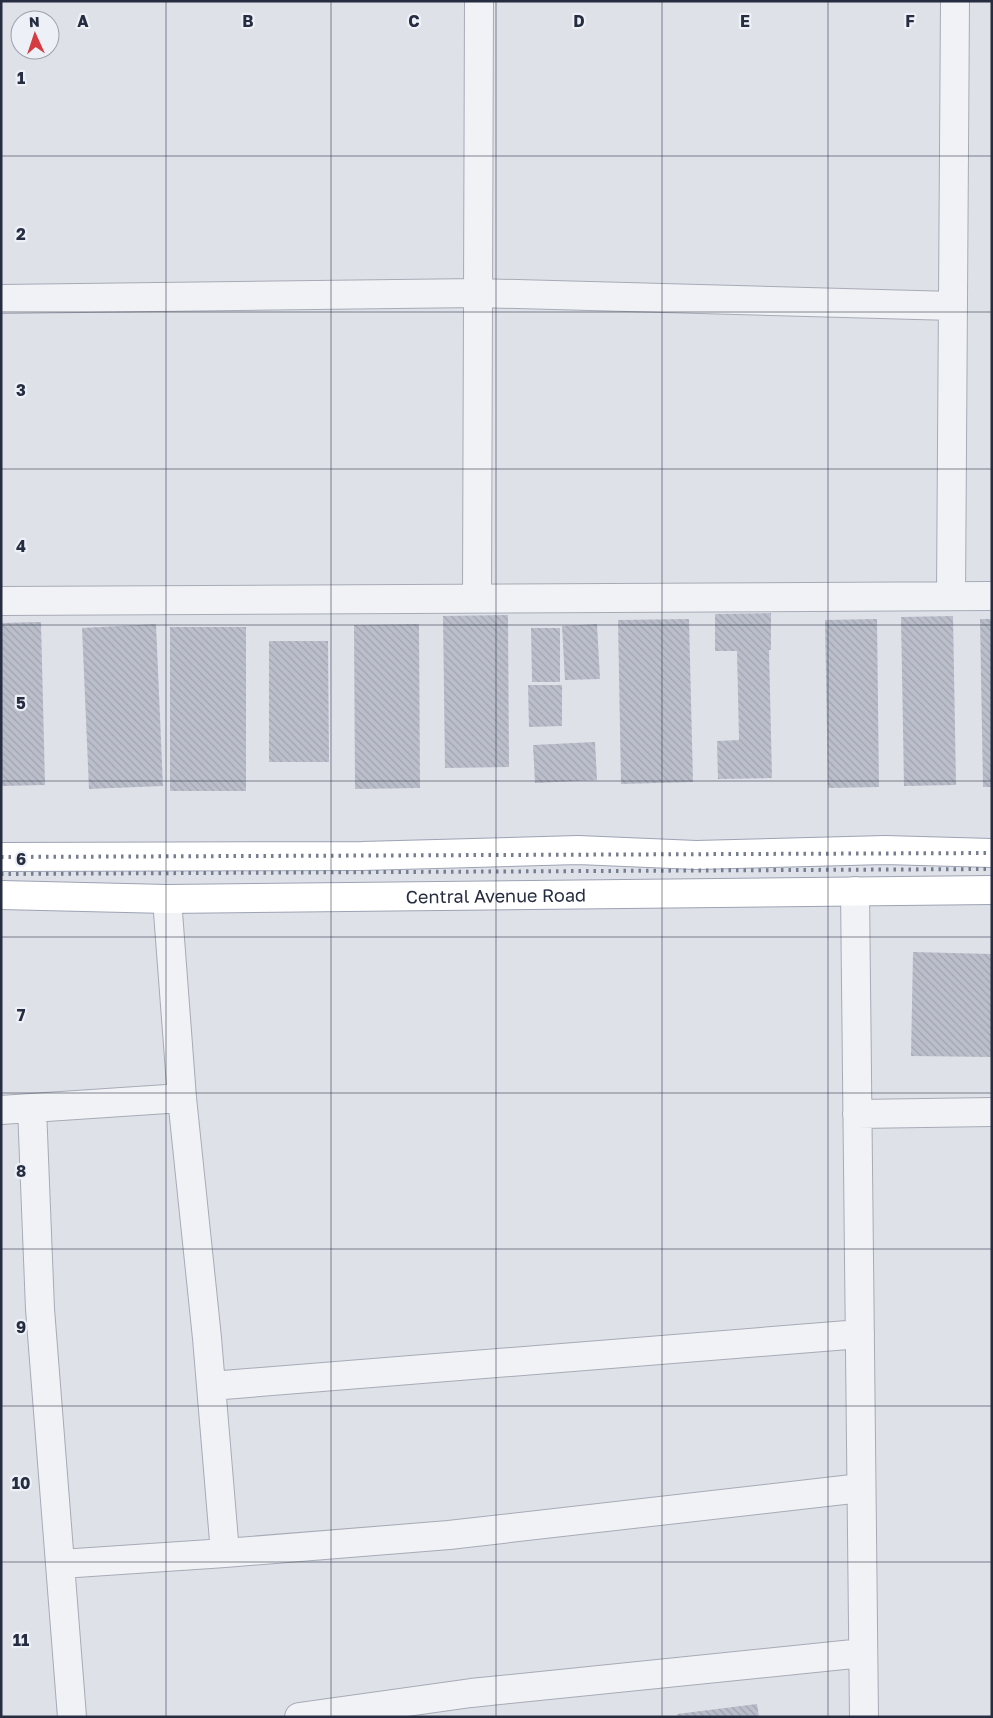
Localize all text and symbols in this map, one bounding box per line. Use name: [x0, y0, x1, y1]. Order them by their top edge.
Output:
north arrow: [10, 10, 60, 60]
text: A: [77, 11, 89, 31]
text: B: [242, 11, 254, 31]
text: C: [408, 11, 420, 31]
text: D: [573, 11, 585, 31]
text: E: [740, 11, 750, 31]
text: F: [905, 11, 915, 31]
text: N: [29, 13, 40, 30]
text: 1: [17, 68, 25, 88]
text: 2: [16, 224, 26, 244]
text: 3: [16, 380, 26, 400]
text: 4: [16, 536, 26, 556]
text: 5: [16, 693, 26, 713]
text: 6: [16, 849, 26, 869]
street label: Central Avenue Road: [406, 883, 586, 907]
text: 7: [17, 1005, 26, 1025]
text: 8: [16, 1161, 26, 1181]
text: 9: [16, 1317, 26, 1337]
text: 10: [12, 1473, 30, 1493]
text: 11: [13, 1630, 29, 1650]

